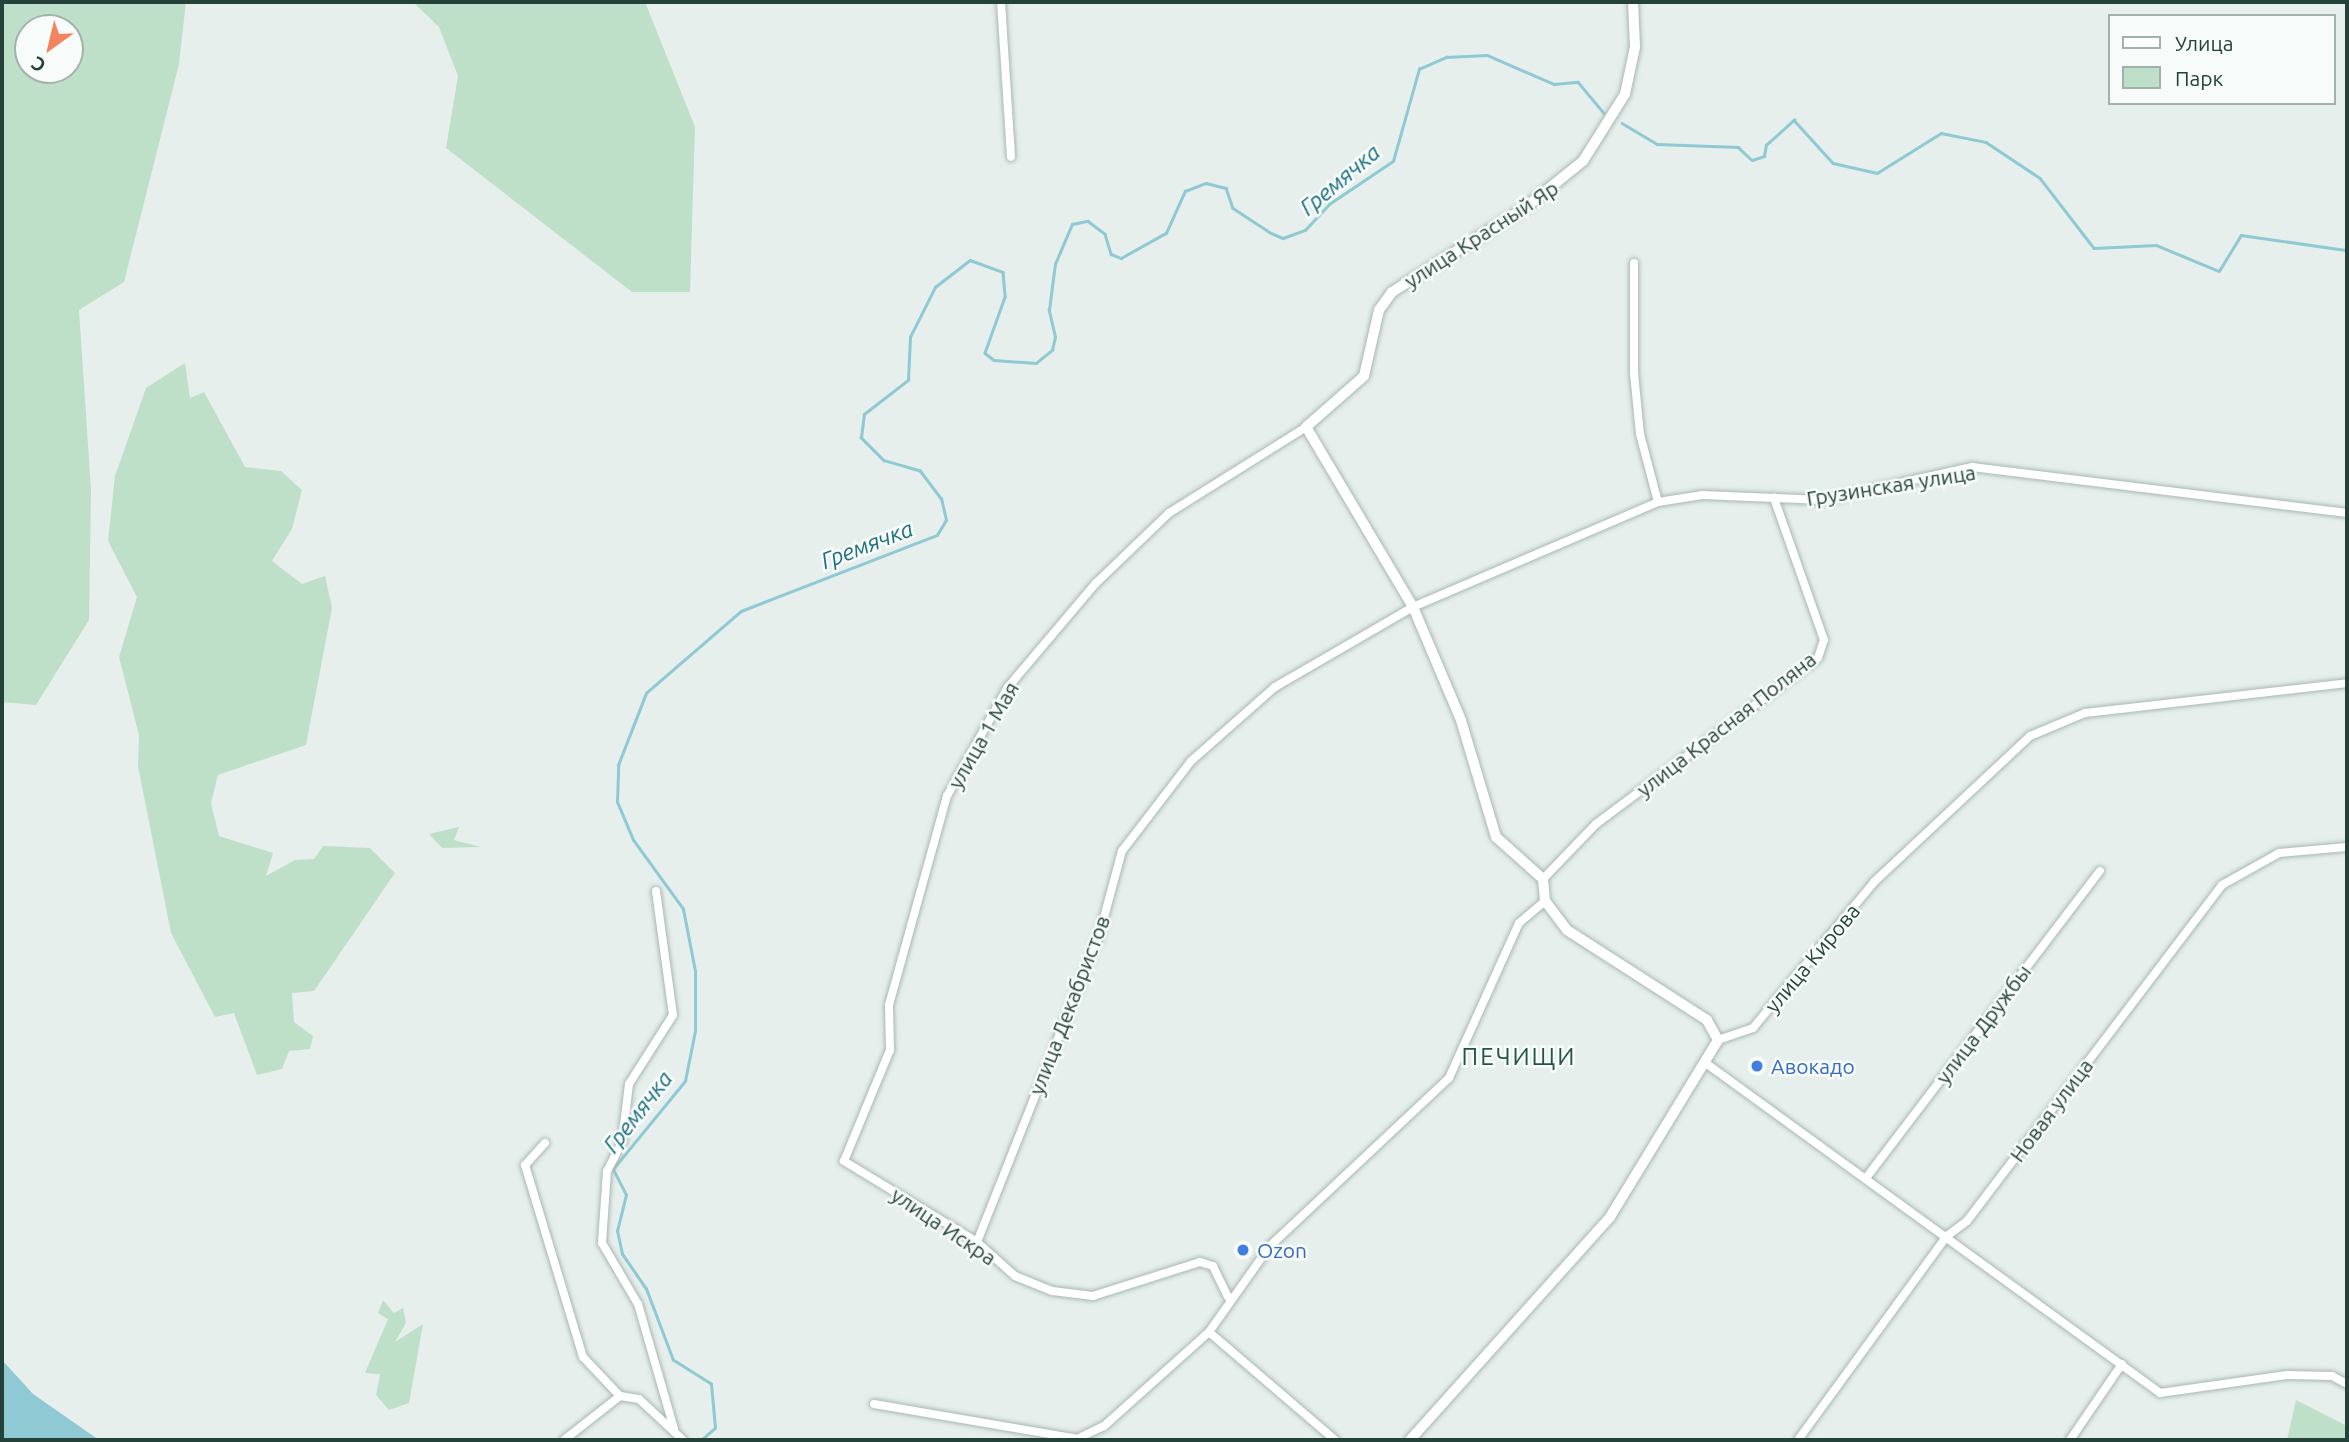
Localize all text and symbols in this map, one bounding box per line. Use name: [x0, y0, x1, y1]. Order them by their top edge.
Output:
north arrow: [14, 14, 84, 84]
legend: [2108, 14, 2335, 105]
text: Улица: [2175, 31, 2233, 55]
text: С: [27, 52, 50, 77]
text: Парк: [2175, 66, 2223, 90]
water label: Гремячка: [1294, 138, 1386, 222]
street label: улица Красный Яр: [1399, 175, 1563, 293]
street label: Грузинская улица: [1805, 459, 1977, 511]
water label: Гремячка: [817, 515, 917, 575]
street label: улица Красная Поляна: [1631, 646, 1821, 802]
street label: улица 1 Мая: [942, 677, 1024, 793]
street label: улица Кирова: [1759, 898, 1865, 1018]
street label: улица Декабристов: [1023, 912, 1115, 1098]
street label: улица Дружбы: [1930, 959, 2036, 1089]
district label: ПЕЧИЩИ: [1462, 1043, 1576, 1071]
place label: Авокадо: [1771, 1053, 1855, 1079]
street label: Новая улица: [2004, 1053, 2098, 1167]
marker: Авокадо: [1749, 1058, 1765, 1074]
water label: Гремячка: [597, 1066, 679, 1158]
street label: улица Искра: [887, 1182, 1001, 1270]
place label: Ozon: [1257, 1237, 1307, 1263]
marker: Ozon: [1235, 1242, 1251, 1258]

